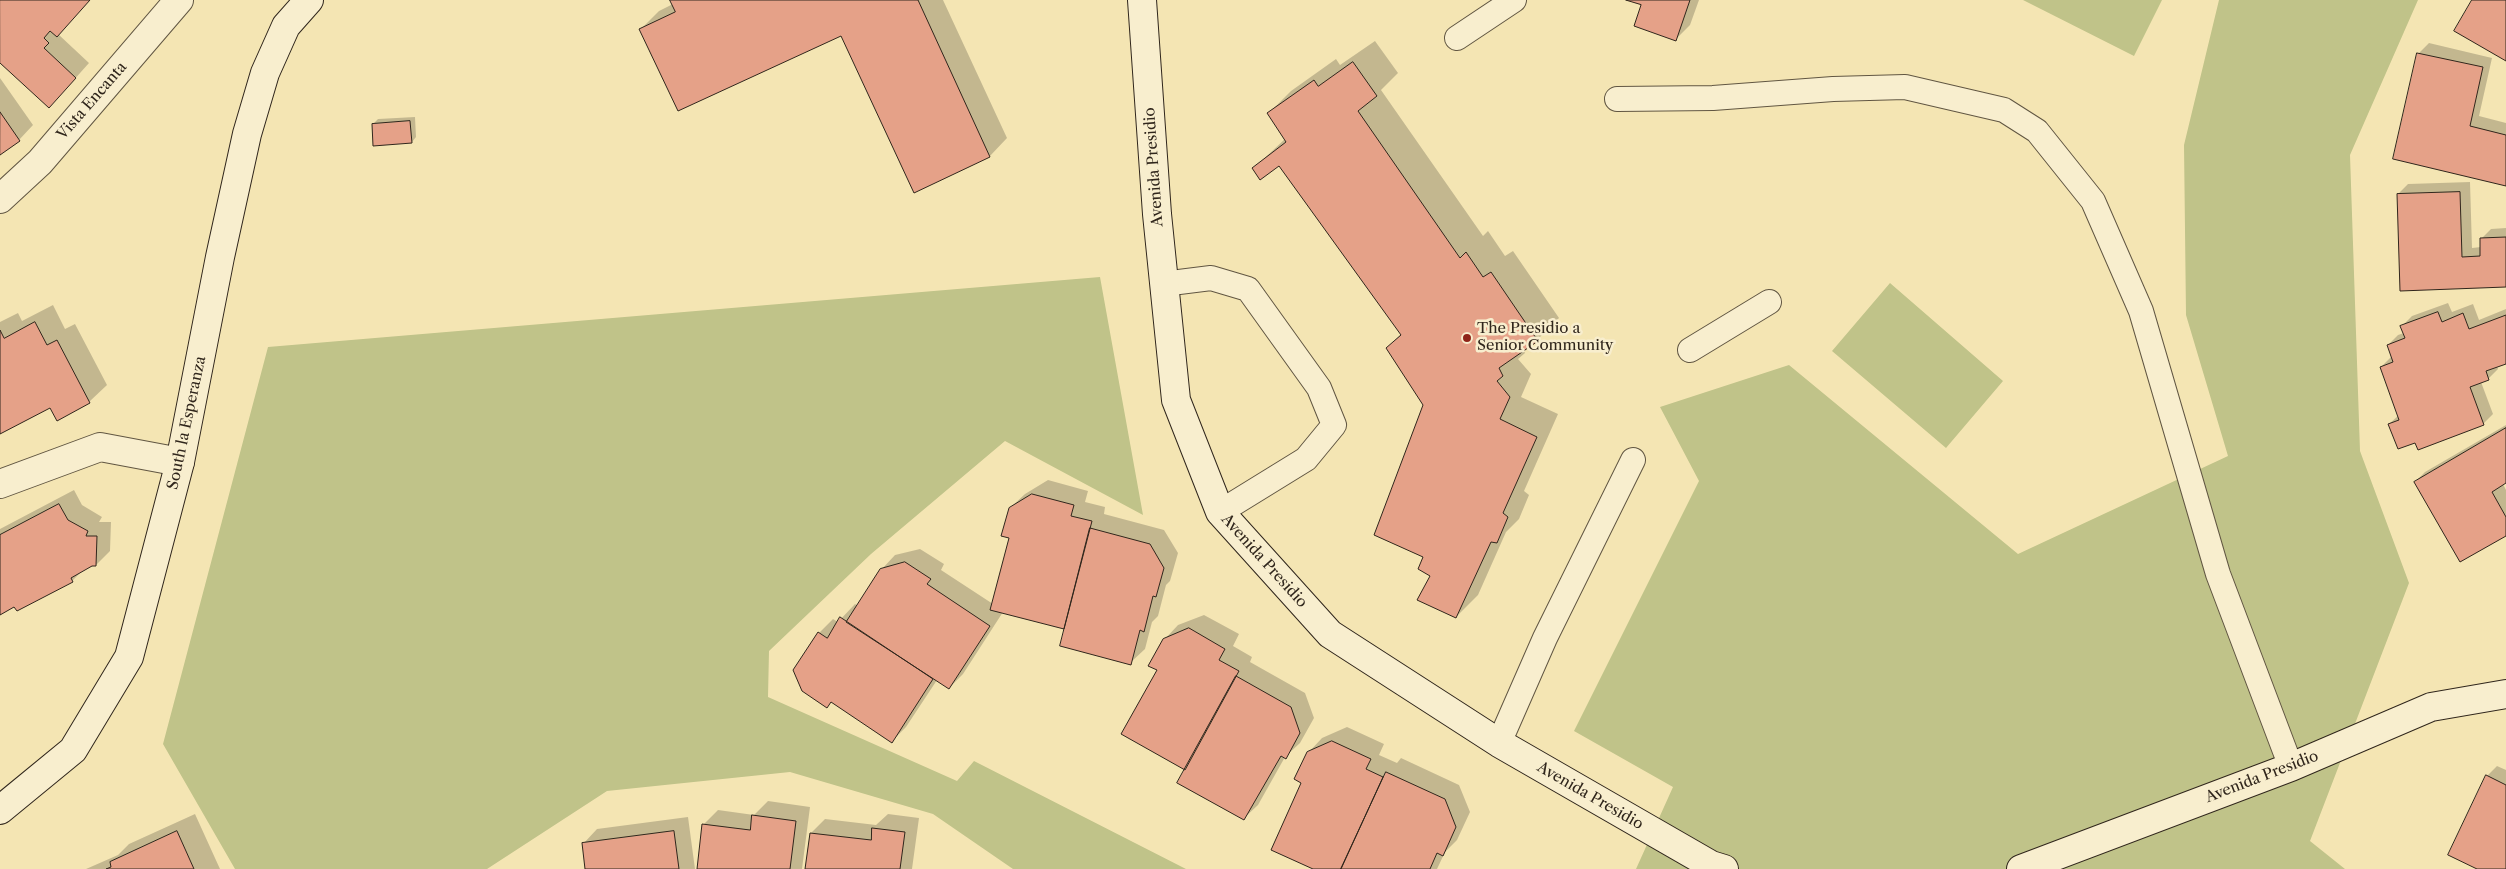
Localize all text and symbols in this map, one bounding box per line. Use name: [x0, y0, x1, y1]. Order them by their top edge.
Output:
street label: Vista Encanta: [53, 58, 131, 144]
street label: Avenida Presidio: [1141, 107, 1167, 227]
place label: The Presidio a Senior Community: [1477, 320, 1613, 355]
marker: The Presidio a Senior Community: [1461, 332, 1473, 344]
street label: South la Esperanza: [164, 355, 210, 491]
street label: Avenida Presidio: [1217, 510, 1311, 612]
street label: Avenida Presidio: [2203, 747, 2321, 807]
street label: Avenida Presidio: [1534, 758, 1646, 834]

